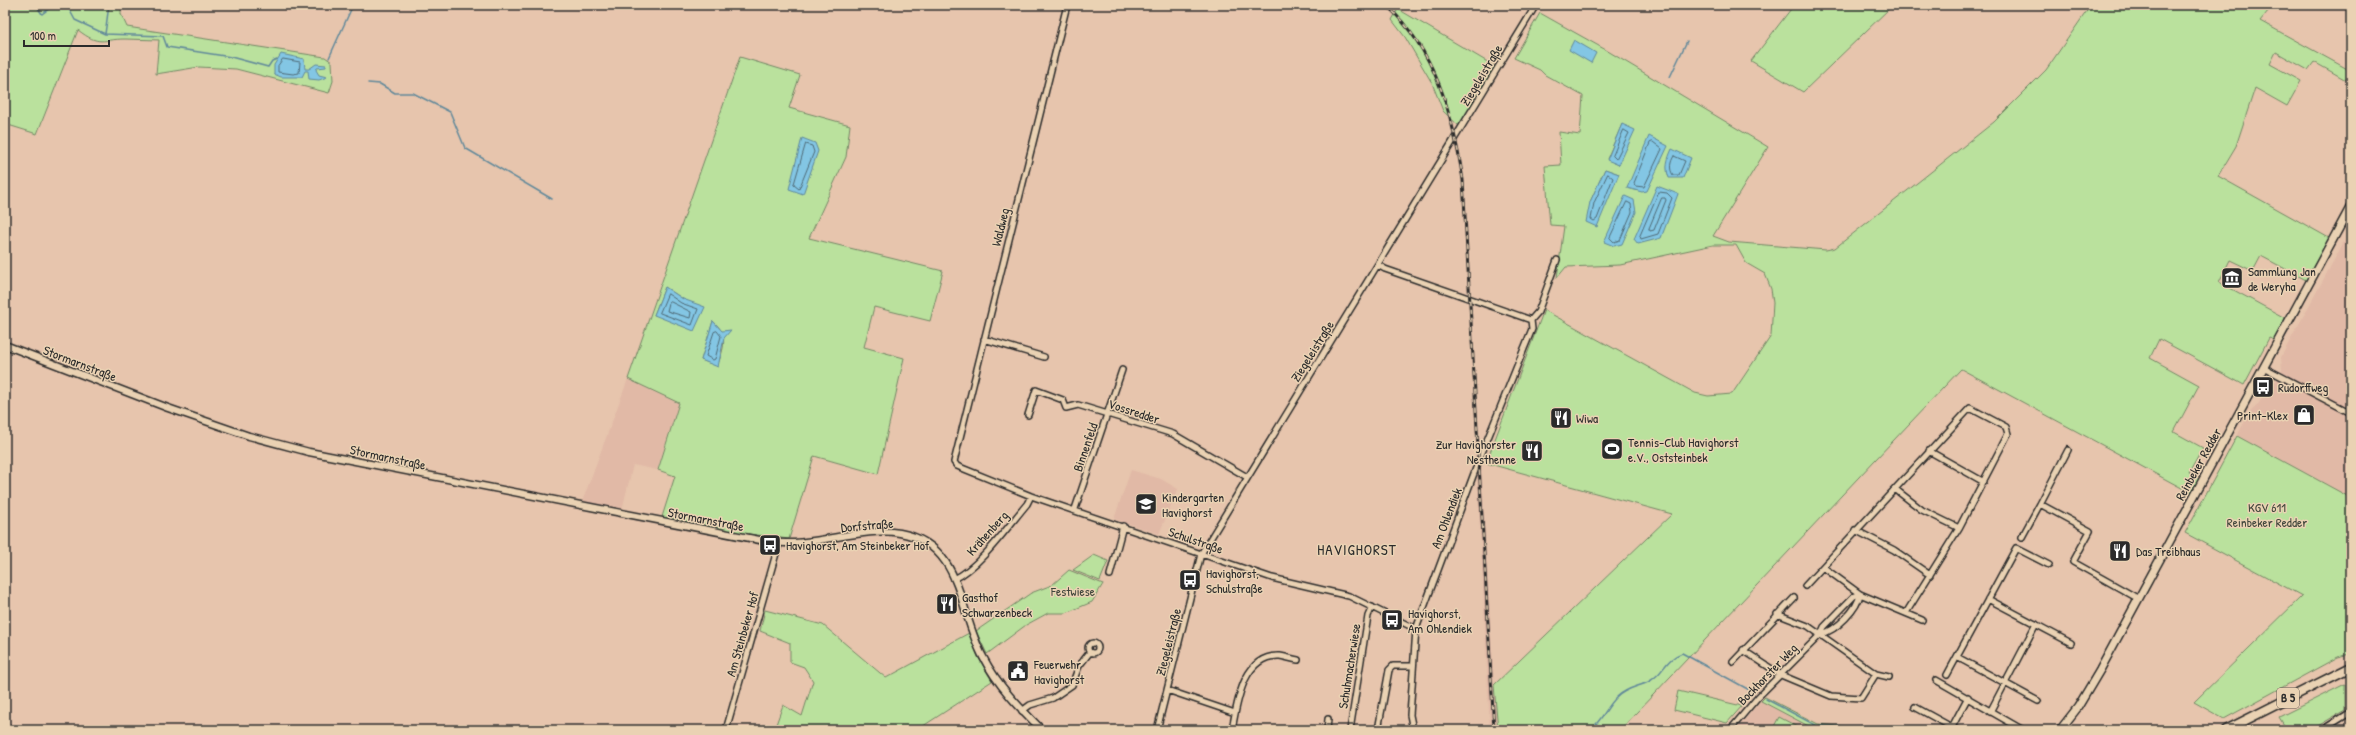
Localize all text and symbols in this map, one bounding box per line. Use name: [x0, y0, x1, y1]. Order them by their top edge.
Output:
scale bar: [24, 22, 109, 48]
text: 100 m: [30, 27, 56, 44]
street label: Ziegeleistraße: [1456, 41, 1506, 109]
street label: Waldweg: [987, 206, 1013, 248]
place label: Sammlung Jan de Weryha: [2248, 262, 2316, 295]
museum icon: Sammlung Jan de Weryha: [2219, 265, 2245, 291]
street label: Ziegeleistraße: [1286, 317, 1338, 385]
street label: Stormarnstraße: [41, 341, 119, 385]
bus stop icon: Rudorffweg: [2250, 374, 2276, 400]
place label: Rudorffweg: [2278, 378, 2328, 396]
street label: Vossredder: [1106, 394, 1162, 428]
shop icon: Print-Klex: [2291, 402, 2317, 428]
restaurant icon: Wiwa: [1548, 405, 1574, 431]
place label: Print-Klex: [2237, 406, 2288, 424]
place label: Wiwa: [1576, 409, 1598, 427]
street label: Binnenfeld: [1068, 420, 1102, 474]
street label: Reinbeker Redder: [2171, 424, 2225, 504]
place label: Tennis-Club Havighorst e.V., Oststeinbek: [1628, 433, 1739, 466]
place label: Zur Havighorster Nesthenne: [1436, 435, 1516, 468]
sports icon: Tennis-Club Havighorst e.V., Oststeinbek: [1599, 436, 1625, 462]
restaurant icon: Zur Havighorster Nesthenne: [1519, 438, 1545, 464]
street label: Stormarnstraße: [348, 440, 428, 474]
street label: Am Ohlendiek: [1426, 484, 1466, 551]
place label: Kindergarten Havighorst: [1162, 488, 1224, 521]
school or university icon: Kindergarten Havighorst: [1133, 491, 1159, 517]
park label: KGV 611 Reinbeker Redder: [2227, 498, 2307, 531]
street label: Stormarnstraße: [666, 503, 746, 535]
street label: Krähenberg: [962, 506, 1012, 559]
street label: Dorfstraße: [840, 514, 894, 536]
street label: Schulstraße: [1166, 522, 1226, 558]
bus stop icon: Havighorst, Am Steinbeker Hof: [757, 532, 783, 558]
place label: Havighorst, Am Steinbeker Hof: [786, 536, 930, 554]
restaurant icon: Das Treibhaus: [2107, 538, 2133, 564]
district label: HAVIGHORST: [1317, 539, 1397, 560]
place label: Das Treibhaus: [2136, 542, 2201, 560]
place label: Havighorst, Schulstraße: [1206, 564, 1263, 597]
bus stop icon: Havighorst, Schulstraße: [1177, 567, 1203, 593]
park label: Festwiese: [1050, 582, 1095, 600]
place label: Gasthof Schwarzenbeck: [962, 588, 1033, 621]
street label: Am Steinbeker Hof: [721, 589, 763, 679]
restaurant icon: Gasthof Schwarzenbeck: [934, 591, 960, 617]
place label: Havighorst, Am Ohlendiek: [1408, 604, 1473, 637]
street label: Ziegeleistraße: [1151, 606, 1185, 678]
bus stop icon: Havighorst, Am Ohlendiek: [1379, 607, 1405, 633]
street label: Schuhmacherwiese: [1333, 622, 1365, 710]
street label: Bockhorster Weg: [1733, 639, 1801, 709]
place label: Feuerwehr Havighorst: [1033, 655, 1085, 688]
public building icon: Feuerwehr Havighorst: [1005, 658, 1031, 684]
road number: B 5: [2277, 688, 2299, 708]

